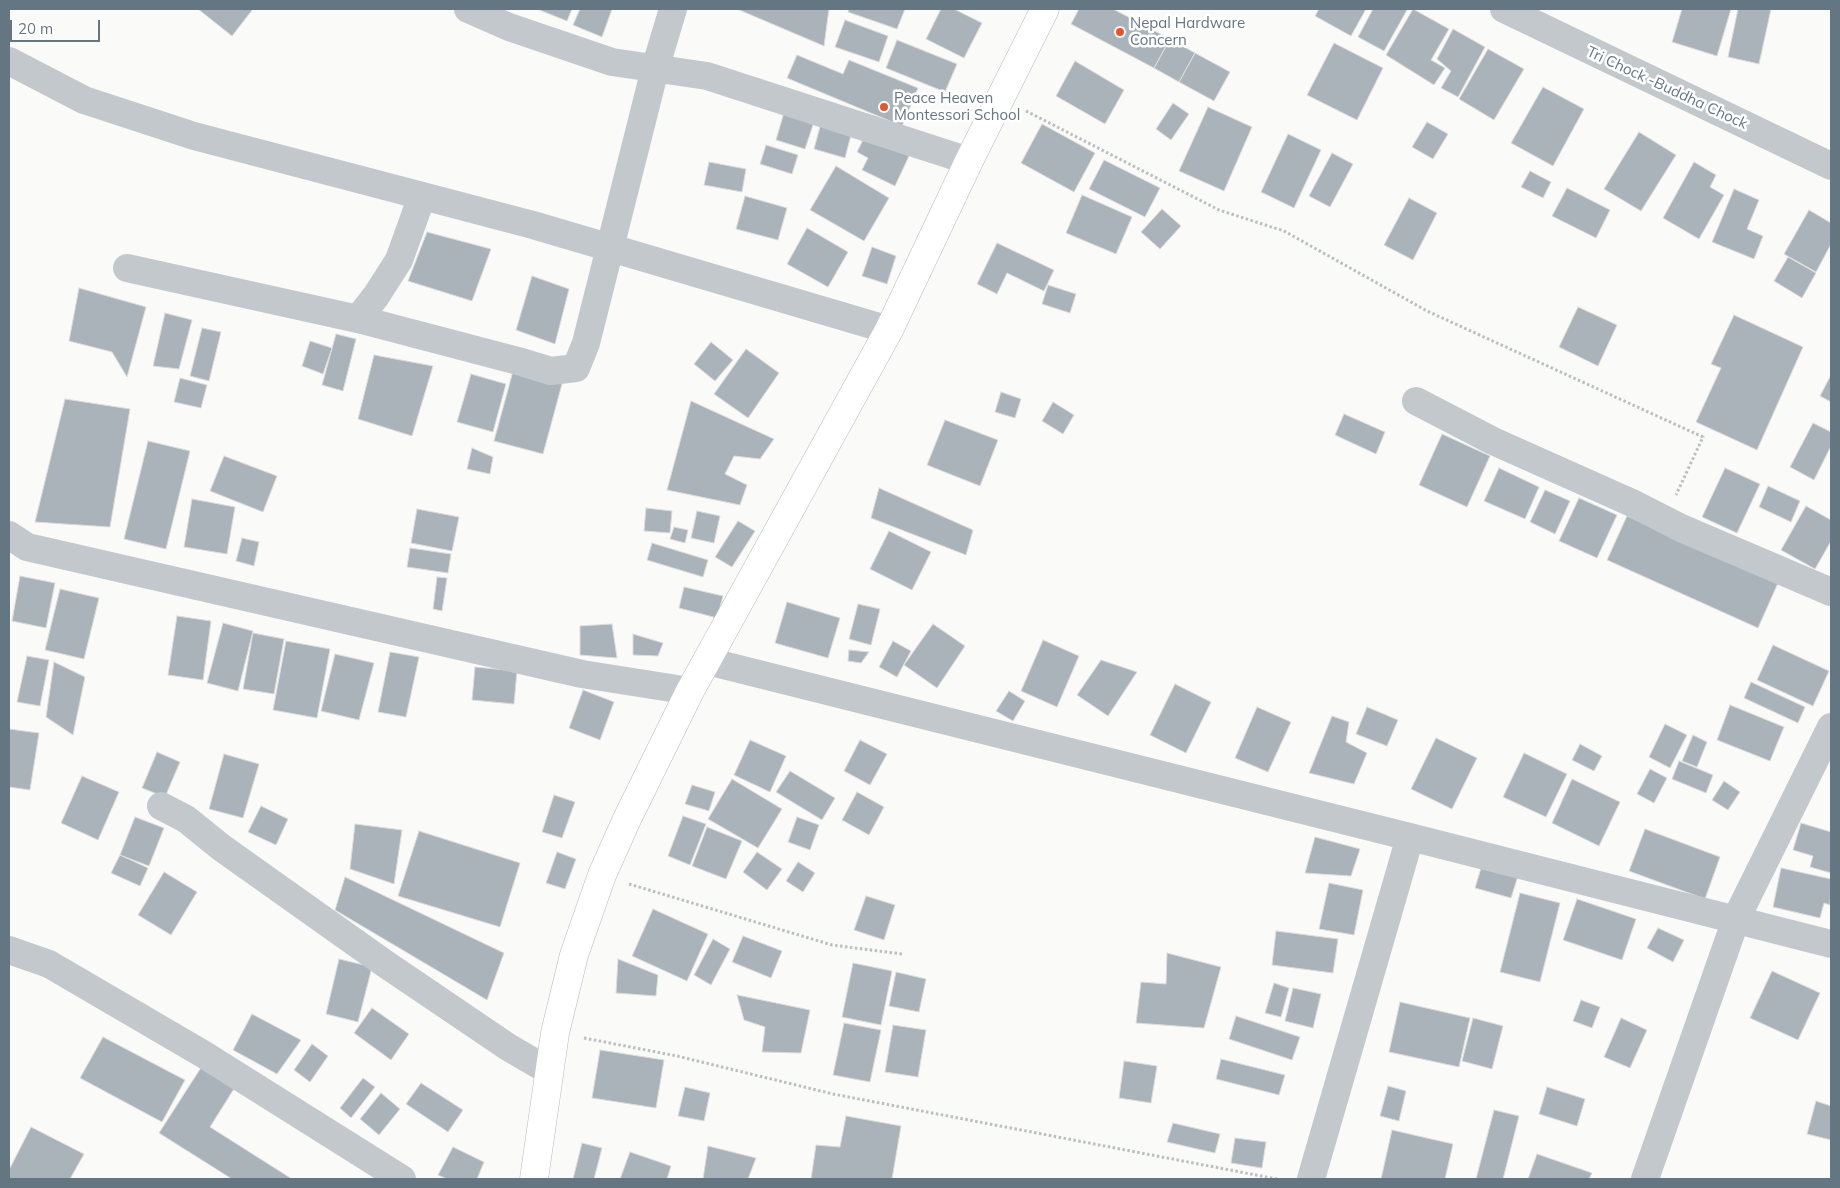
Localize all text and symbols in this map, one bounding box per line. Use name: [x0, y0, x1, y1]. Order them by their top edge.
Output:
scale bar: [12, 10, 102, 42]
place label: Nepal Hardware Concern: [1130, 14, 1245, 49]
text: 20 m: [18, 19, 53, 38]
marker: Nepal Hardware Concern: [1114, 26, 1126, 38]
street label: Tri Chock -Buddha Chock: [1584, 43, 1750, 133]
place label: Peace Heaven Montessori School: [894, 89, 1020, 124]
marker: Peace Heaven Montessori School: [878, 101, 890, 113]

